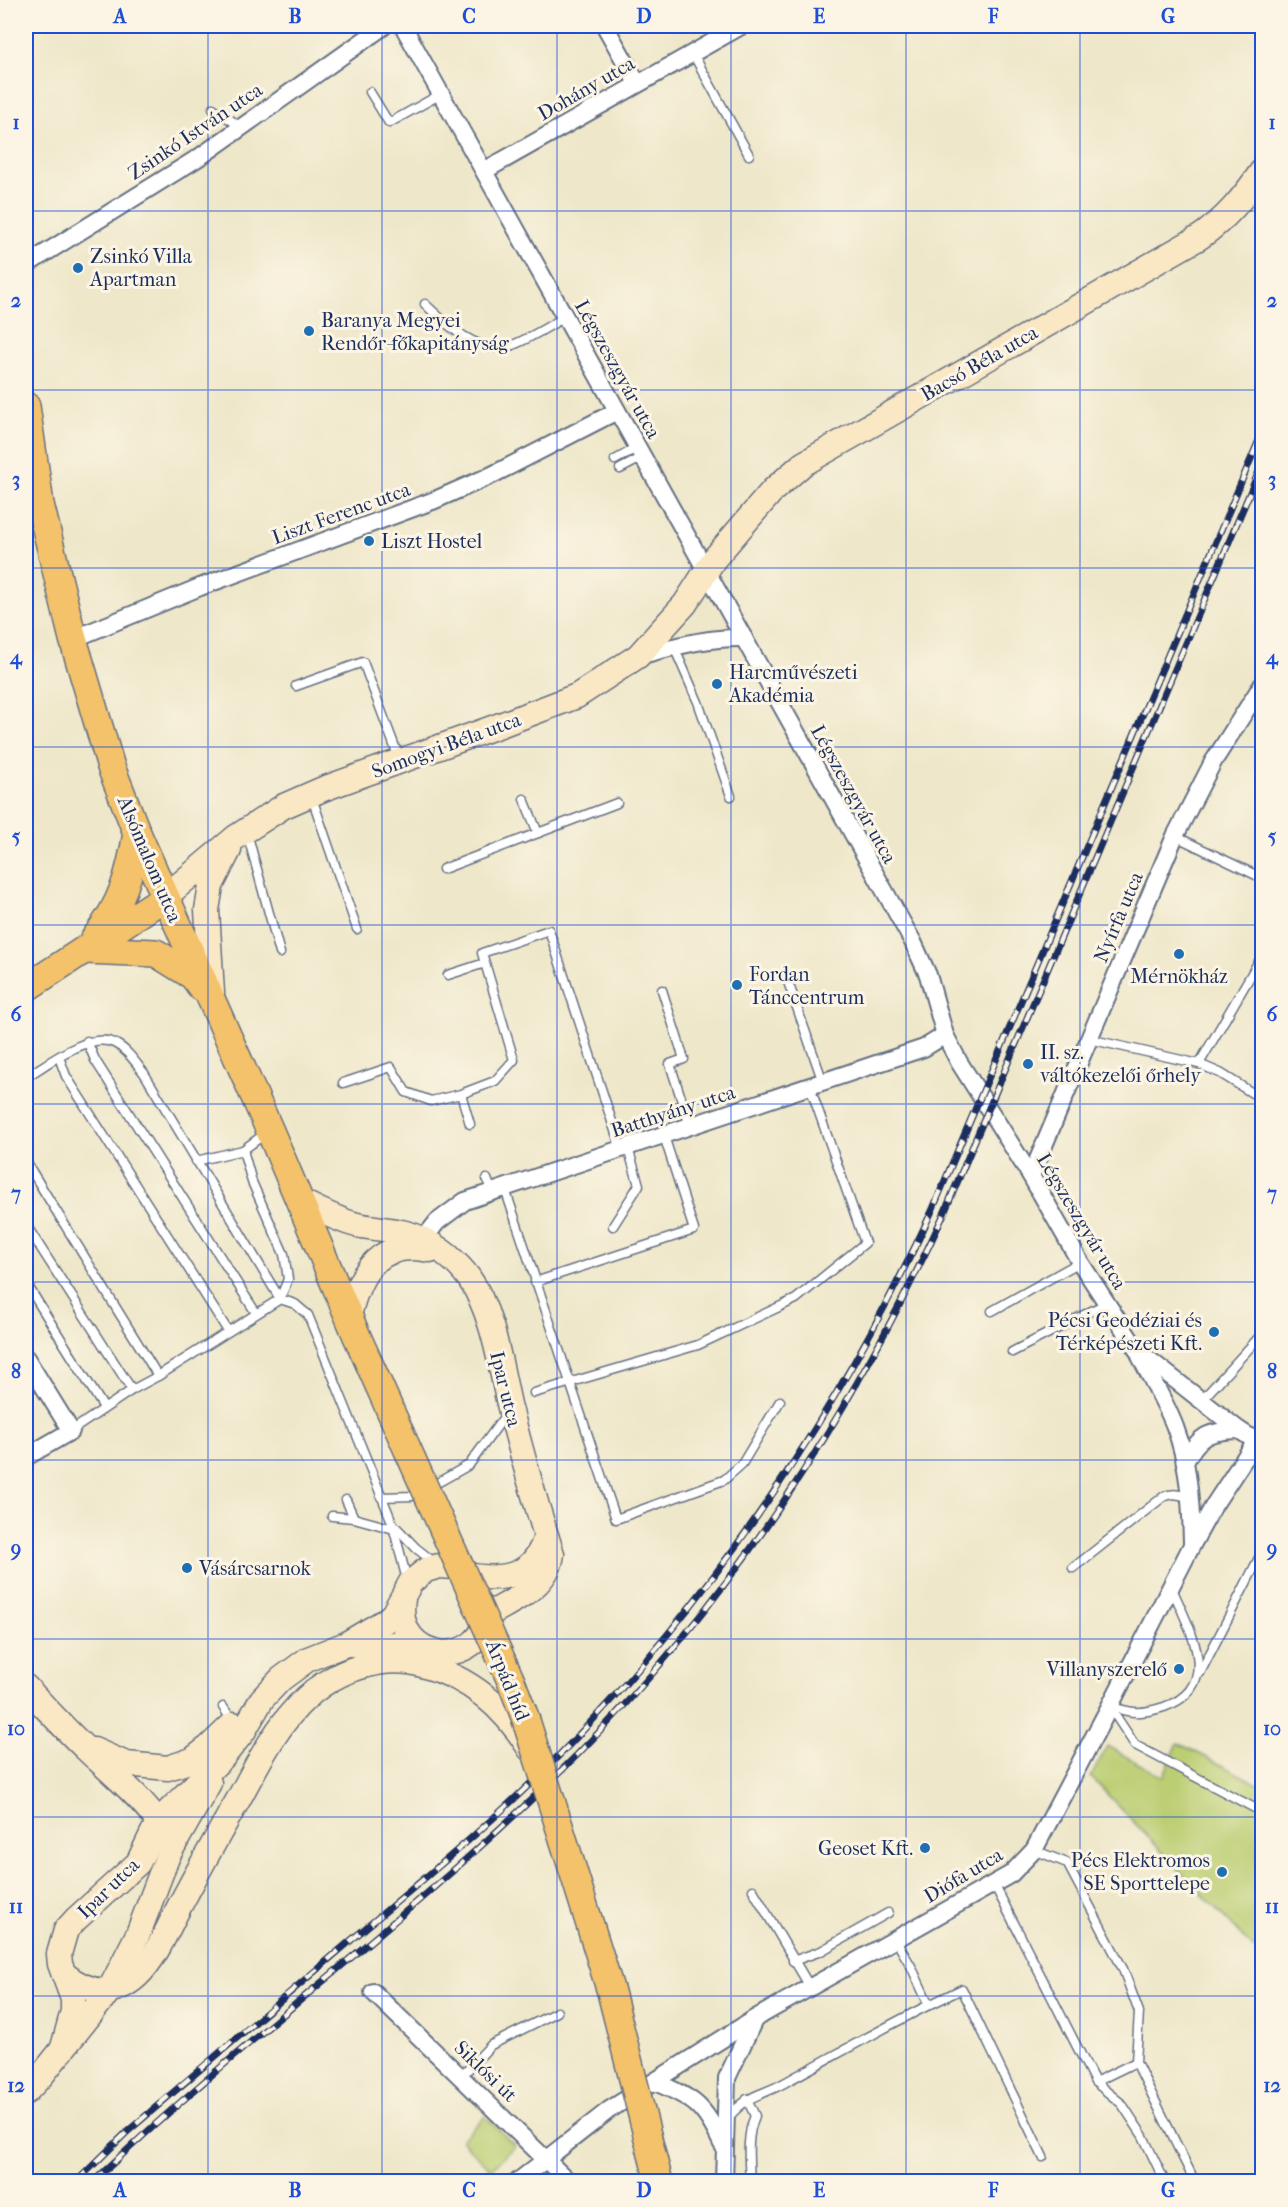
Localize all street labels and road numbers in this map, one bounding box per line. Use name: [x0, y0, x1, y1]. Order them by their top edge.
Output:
street label: Dohány utca: [534, 51, 639, 125]
street label: Zsinkó István utca: [124, 78, 267, 185]
street label: Légszeszgyár utca: [570, 296, 666, 443]
street label: Bacsó Béla utca: [917, 320, 1042, 406]
street label: Liszt Ferenc utca: [269, 478, 414, 549]
street label: Somogyi Béla utca: [368, 708, 525, 783]
street label: Légszeszgyár utca: [806, 721, 902, 868]
street label: Alsómalom utca: [112, 792, 187, 926]
street label: Nyírfa utca: [1089, 868, 1148, 966]
street label: Batthyány utca: [608, 1080, 739, 1142]
street label: Légszeszgyár utca: [1032, 1149, 1132, 1294]
street label: Ipar utca: [485, 1349, 526, 1430]
street label: Árpád híd: [481, 1635, 535, 1725]
street label: Diófa utca: [920, 1843, 1007, 1908]
street label: Ipar utca: [73, 1853, 145, 1923]
street label: Siklósi út: [450, 2036, 522, 2107]

